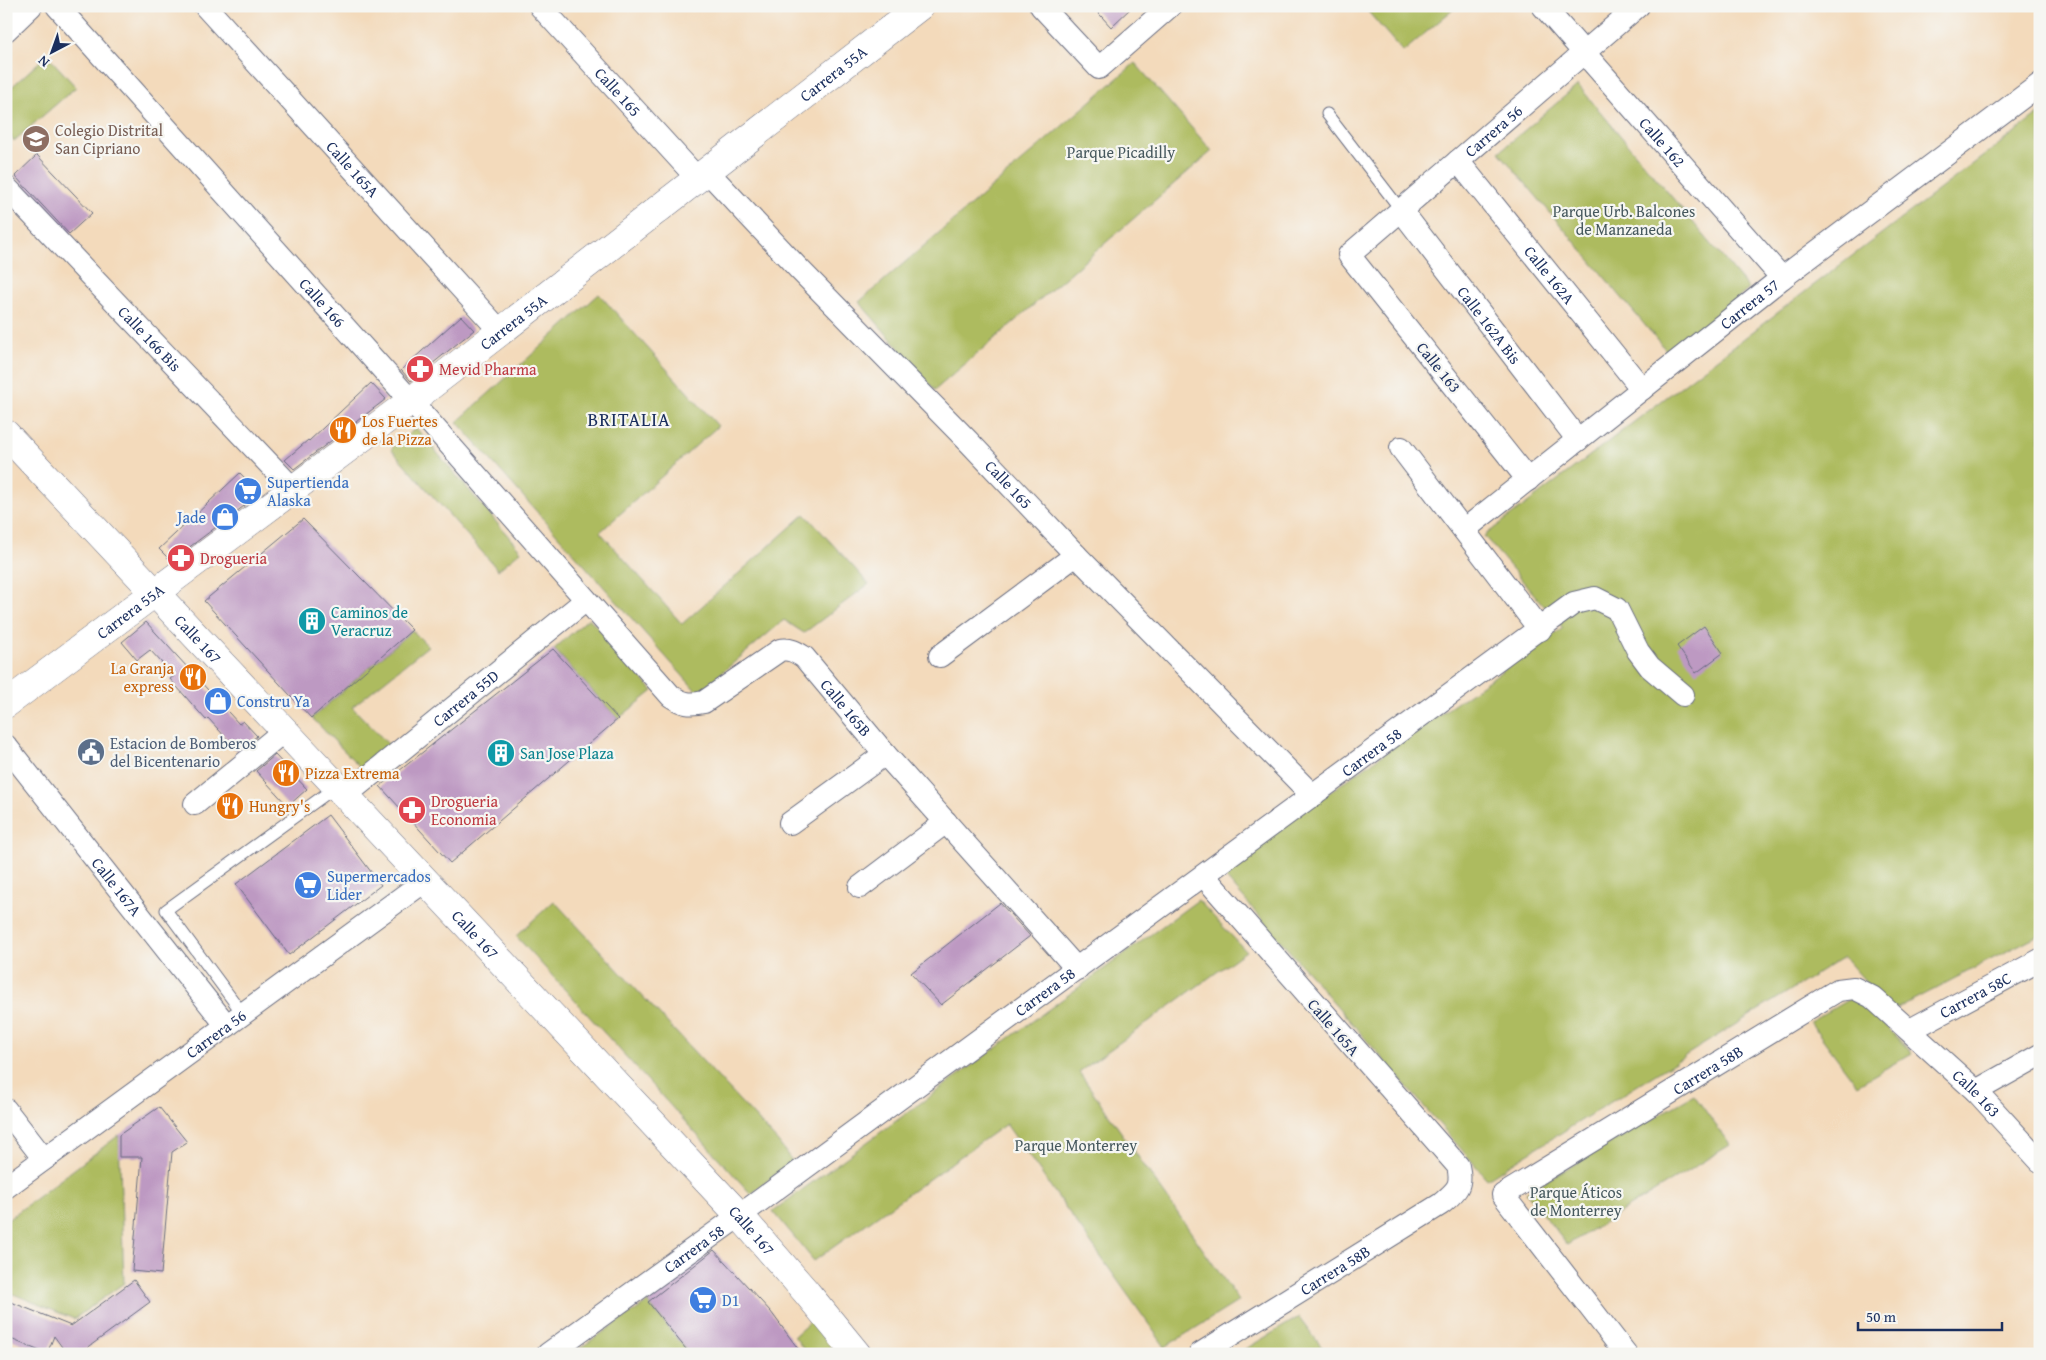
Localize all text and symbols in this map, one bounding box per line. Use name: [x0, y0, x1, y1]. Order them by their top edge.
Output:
north arrow: [28, 28, 78, 78]
street label: Carrera 55A: [794, 39, 872, 107]
text: N: [33, 51, 54, 72]
street label: Calle 165: [589, 62, 647, 122]
street label: Carrera 56: [1459, 99, 1528, 162]
street label: Calle 162: [1634, 112, 1691, 172]
place label: Colegio Distrital San Cipriano: [55, 118, 164, 160]
school or university icon: Colegio Distrital San Cipriano: [21, 124, 51, 154]
street label: Calle 165A: [321, 135, 385, 203]
park label: Parque Picadilly: [1067, 140, 1175, 164]
park label: Parque Urb. Balcones de Manzaneda: [1553, 199, 1695, 241]
street label: Calle 162A: [1519, 240, 1581, 309]
street label: Calle 166: [294, 272, 352, 333]
street label: Carrera 57: [1715, 273, 1784, 335]
street label: Calle 162A Bis: [1452, 281, 1527, 369]
street label: Carrera 55A: [474, 288, 552, 356]
street label: Calle 166 Bis: [113, 300, 187, 377]
street label: Calle 163: [1411, 336, 1467, 398]
pharmacy icon: Mevid Pharma: [405, 354, 435, 384]
place label: Mevid Pharma: [439, 357, 537, 381]
district label: BRITALIA: [587, 405, 671, 433]
place label: Los Fuertes de la Pizza: [362, 409, 438, 451]
restaurant icon: Los Fuertes de la Pizza: [328, 415, 358, 445]
street label: Calle 165: [980, 454, 1038, 514]
place label: Supertienda Alaska: [267, 470, 349, 512]
supermarket icon: Supertienda Alaska: [233, 476, 263, 506]
shop icon: Jade: [210, 502, 240, 532]
place label: Jade: [175, 505, 206, 529]
pharmacy icon: Drogueria: [166, 543, 196, 573]
place label: Drogueria: [200, 546, 267, 570]
street label: Carrera 55A: [91, 578, 169, 645]
place label: Caminos de Veracruz: [331, 600, 408, 642]
building icon: Caminos de Veracruz: [297, 606, 327, 636]
street label: Calle 167: [169, 609, 228, 669]
place label: La Granja express: [111, 656, 174, 698]
restaurant icon: La Granja express: [178, 662, 208, 692]
street label: Carrera 55D: [427, 663, 504, 732]
street label: Calle 165B: [815, 674, 877, 741]
shop icon: Constru Ya: [203, 686, 233, 716]
place label: Constru Ya: [237, 689, 310, 713]
street label: Carrera 58: [1336, 721, 1407, 782]
place label: Estacion de Bomberos del Bicentenario: [110, 731, 256, 773]
public building icon: Estacion de Bomberos del Bicentenario: [76, 737, 106, 767]
building icon: San Jose Plaza: [486, 738, 516, 768]
place label: San Jose Plaza: [520, 741, 614, 765]
restaurant icon: Pizza Extrema: [271, 758, 301, 788]
place label: Pizza Extrema: [305, 761, 400, 785]
place label: Drogueria Economia: [431, 789, 498, 831]
restaurant icon: Hungry's: [215, 791, 245, 821]
place label: Hungry's: [249, 794, 310, 818]
pharmacy icon: Drogueria Economia: [397, 795, 427, 825]
street label: Calle 167A: [86, 852, 148, 921]
place label: Supermercados Lider: [327, 864, 431, 906]
supermarket icon: Supermercados Lider: [293, 870, 323, 900]
street label: Calle 167: [446, 904, 505, 964]
street label: Carrera 58: [1010, 961, 1080, 1022]
street label: Carrera 58C: [1935, 966, 2016, 1024]
street label: Calle 165A: [1302, 993, 1366, 1061]
street label: Carrera 56: [181, 1003, 251, 1064]
street label: Carrera 58B: [1668, 1039, 1748, 1101]
street label: Calle 163: [1947, 1063, 2006, 1122]
park label: Parque Monterrey: [1015, 1133, 1137, 1157]
park label: Parque Áticos de Monterrey: [1530, 1180, 1622, 1222]
street label: Calle 167: [724, 1200, 781, 1260]
street label: Carrera 58: [659, 1218, 729, 1279]
street label: Carrera 58B: [1295, 1239, 1375, 1301]
supermarket icon: D1: [688, 1285, 718, 1315]
place label: D1: [722, 1288, 739, 1312]
scale bar: [1858, 1300, 2002, 1332]
text: 50 m: [1866, 1306, 1897, 1327]

